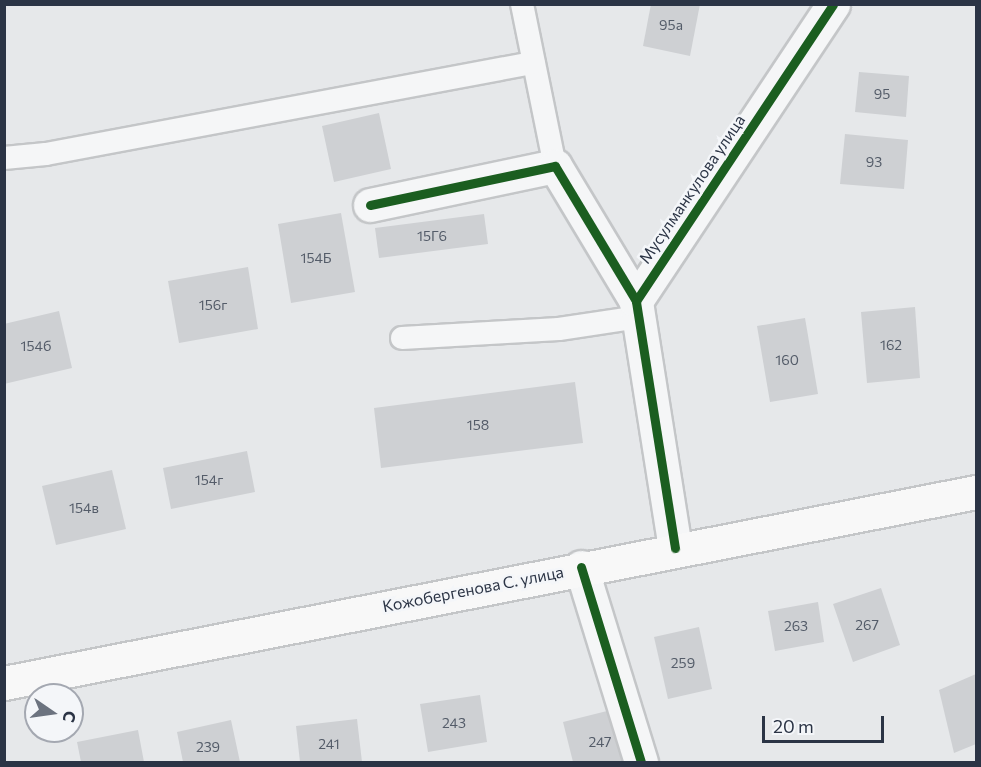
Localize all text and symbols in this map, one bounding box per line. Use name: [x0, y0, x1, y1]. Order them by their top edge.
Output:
house number: 95а: [659, 17, 683, 33]
house number: 95: [874, 86, 890, 102]
street label: Мусулманкулова улица: [635, 111, 749, 267]
house number: 93: [866, 154, 882, 170]
house number: 15Г6: [417, 228, 447, 244]
house number: 154Б: [300, 250, 332, 266]
house number: 156г: [199, 297, 227, 313]
house number: 162: [880, 337, 902, 353]
house number: 154б: [21, 338, 51, 354]
house number: 160: [775, 352, 799, 368]
house number: 158: [467, 417, 489, 433]
house number: 154г: [195, 472, 223, 488]
house number: 154в: [69, 500, 99, 516]
street label: Кожобергенова С. улица: [381, 562, 565, 616]
house number: 267: [855, 617, 879, 633]
house number: 263: [784, 618, 808, 634]
house number: 259: [671, 655, 695, 671]
north arrow: [24, 683, 84, 743]
scale bar: [765, 704, 886, 742]
text: С: [60, 709, 81, 724]
house number: 243: [442, 715, 466, 731]
text: 20 m: [773, 715, 814, 737]
house number: 247: [588, 734, 612, 750]
house number: 241: [318, 736, 340, 752]
house number: 239: [196, 739, 220, 755]

